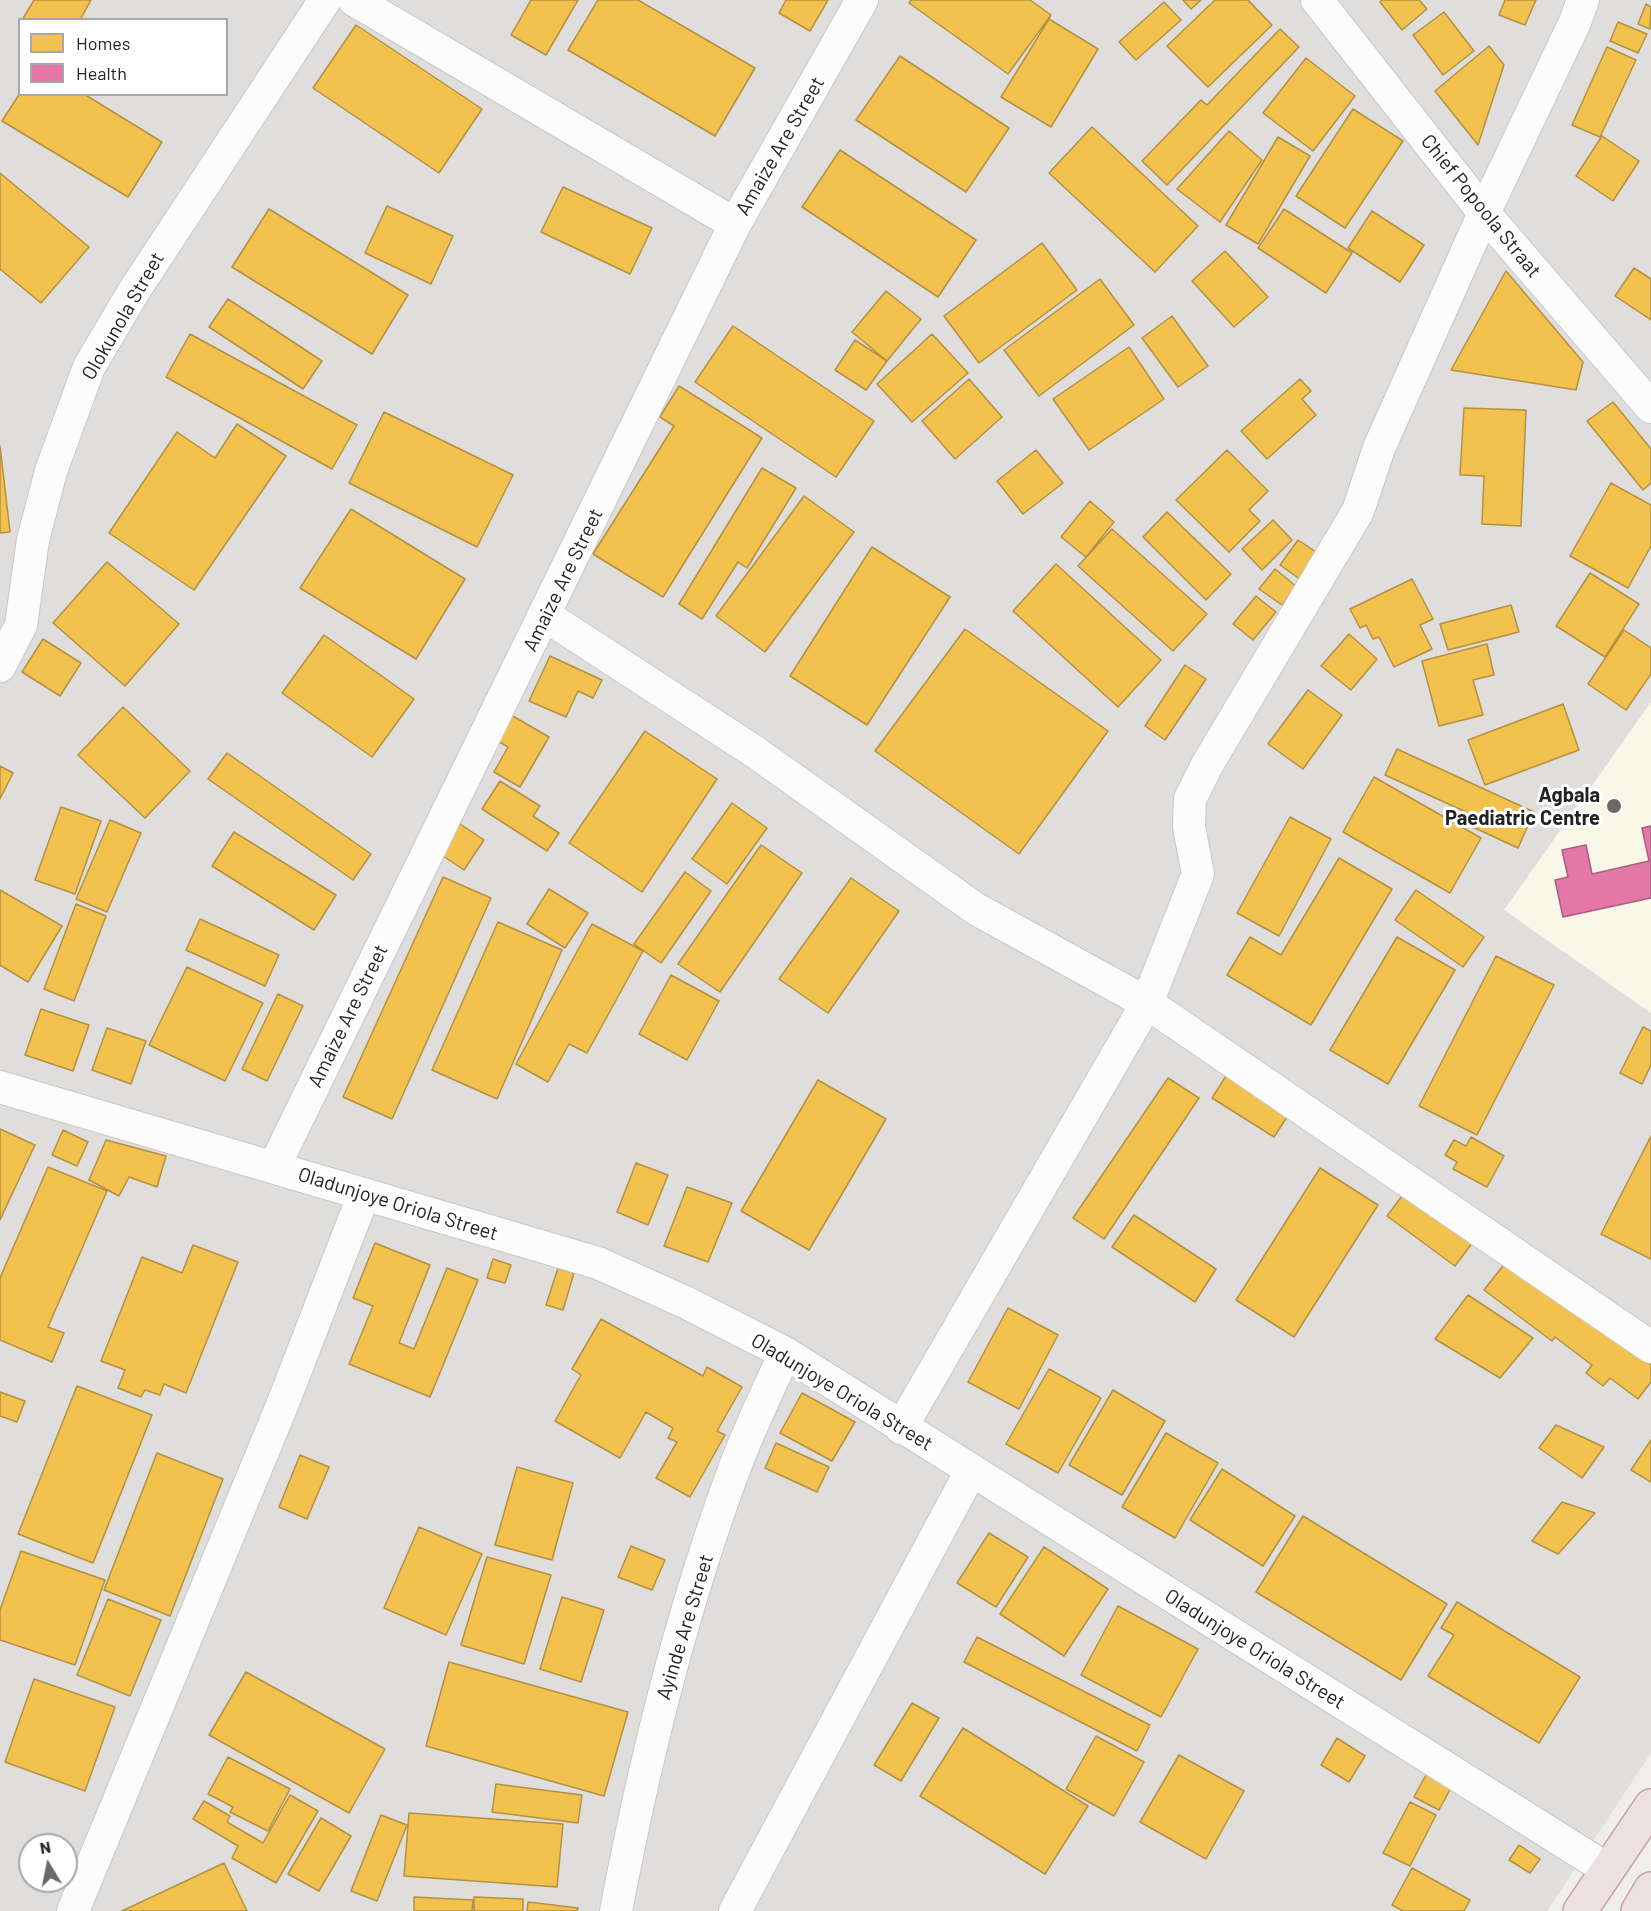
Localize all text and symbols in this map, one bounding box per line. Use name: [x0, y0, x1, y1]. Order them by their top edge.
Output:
legend: [18, 18, 228, 96]
text: Homes: [76, 32, 130, 54]
text: Health: [76, 62, 127, 84]
street label: Amaize Are Street: [731, 72, 829, 220]
street label: Chief Popoola Straat: [1416, 130, 1546, 282]
street label: Olokunola Street: [77, 248, 169, 384]
street label: Amaize Are Street: [518, 505, 608, 655]
place label: Agbala Paediatric Centre: [1445, 783, 1600, 830]
marker: Agbala Paediatric Centre: [1605, 797, 1623, 815]
street label: Amaize Are Street: [303, 941, 393, 1091]
street label: Oladunjoye Oriola Street: [295, 1162, 501, 1246]
street label: Oladunjoye Oriola Street: [747, 1328, 937, 1456]
street label: Ayinde Are Street: [651, 1551, 719, 1703]
street label: Oladunjoye Oriola Street: [1161, 1584, 1349, 1714]
north arrow: [18, 1833, 78, 1893]
text: N: [38, 1836, 52, 1857]

